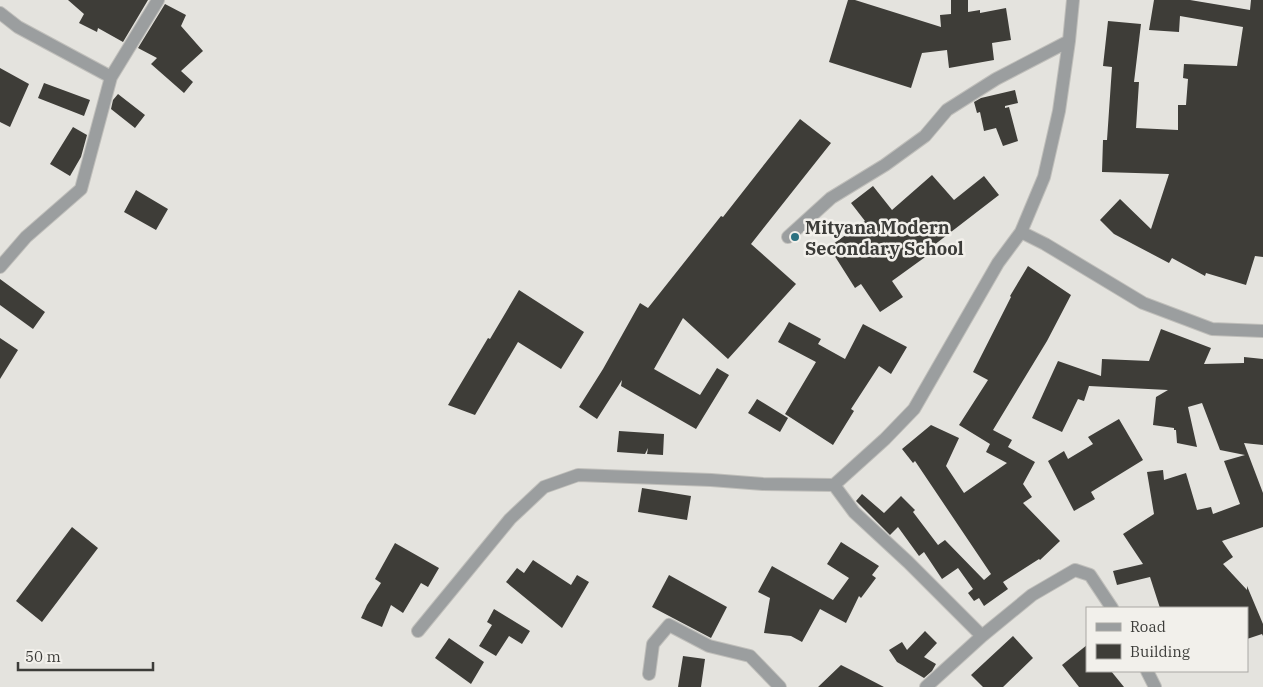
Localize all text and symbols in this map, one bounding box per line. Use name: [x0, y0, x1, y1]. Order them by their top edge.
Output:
place label: Mityana Modern Secondary School: [805, 216, 964, 260]
marker: Mityana Modern Secondary School: [789, 231, 801, 243]
legend: [1086, 607, 1248, 672]
text: Road: [1130, 617, 1166, 636]
scale bar: [18, 640, 152, 672]
text: Building: [1130, 642, 1190, 661]
text: 50 m: [25, 647, 61, 666]

